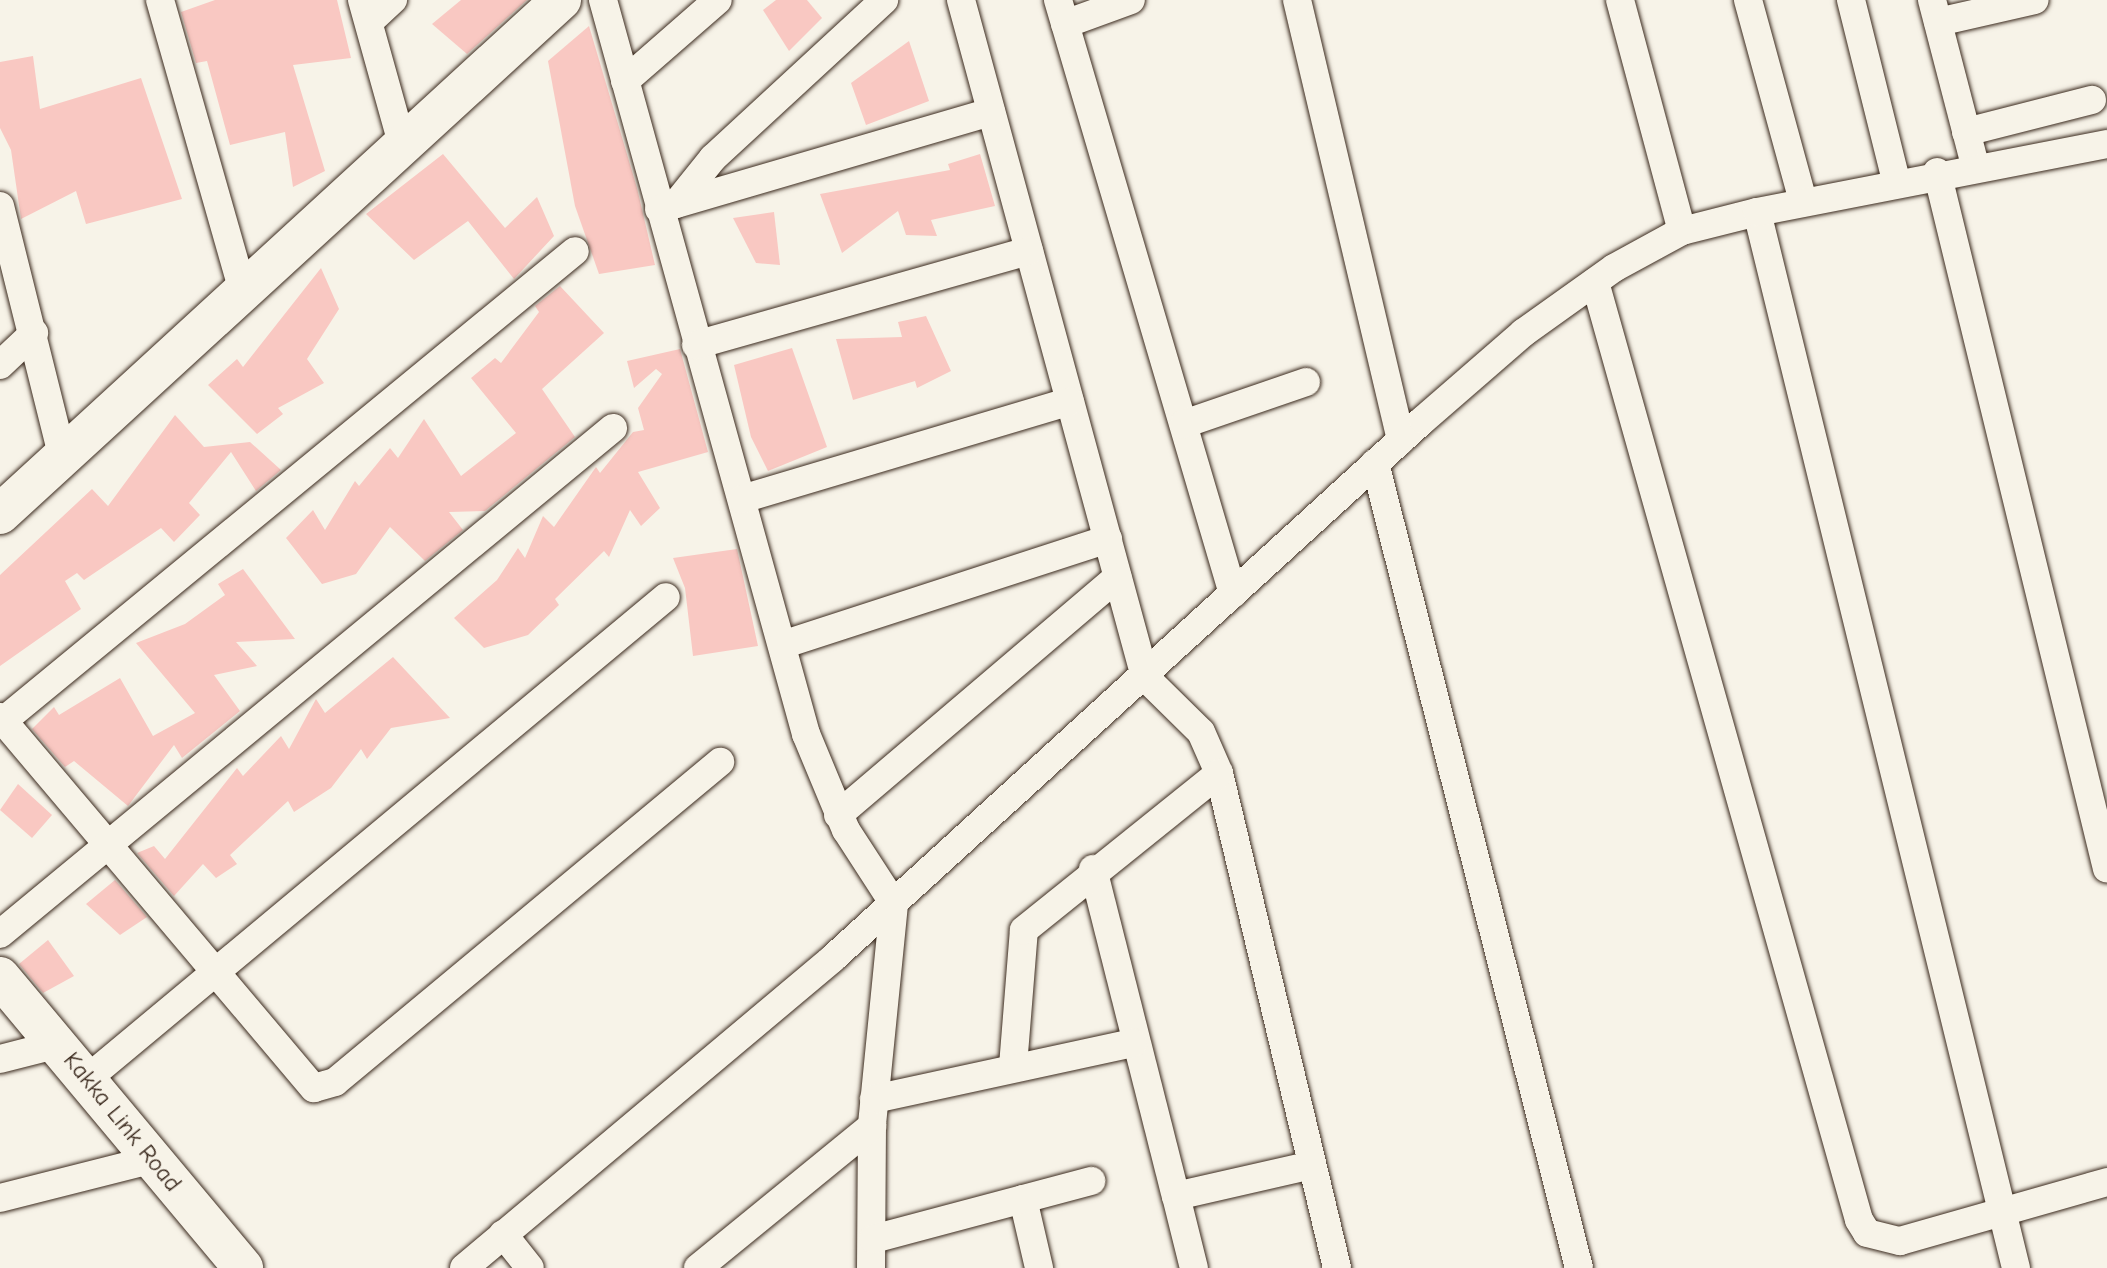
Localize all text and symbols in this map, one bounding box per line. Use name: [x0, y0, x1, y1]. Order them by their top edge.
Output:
street label: Kakka Link Road: [57, 1046, 187, 1198]

